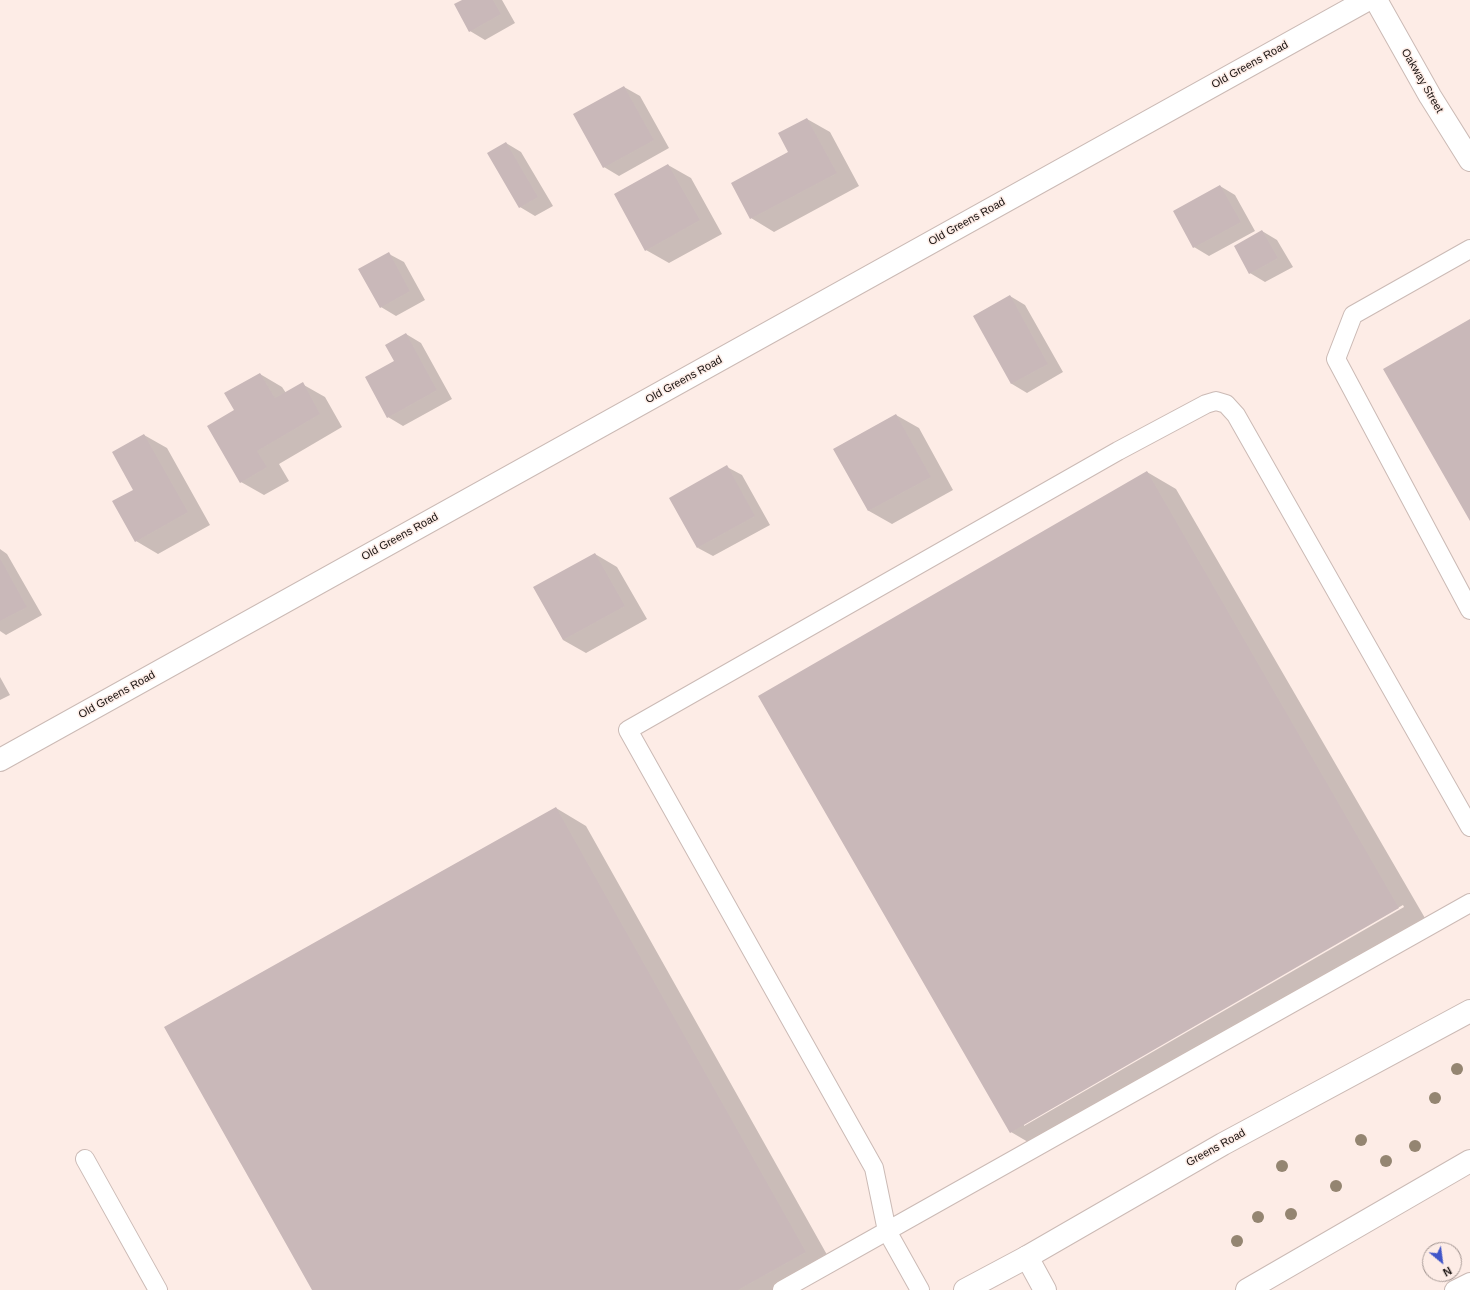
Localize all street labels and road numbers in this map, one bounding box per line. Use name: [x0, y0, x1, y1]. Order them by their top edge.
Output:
street label: Old Greens Road: [1209, 38, 1291, 92]
street label: Oakway Street: [1398, 46, 1446, 116]
street label: Old Greens Road: [926, 195, 1008, 249]
street label: Old Greens Road: [643, 353, 725, 407]
street label: Old Greens Road: [359, 510, 441, 564]
street label: Old Greens Road: [76, 668, 158, 722]
street label: Greens Road: [1184, 1126, 1248, 1170]

